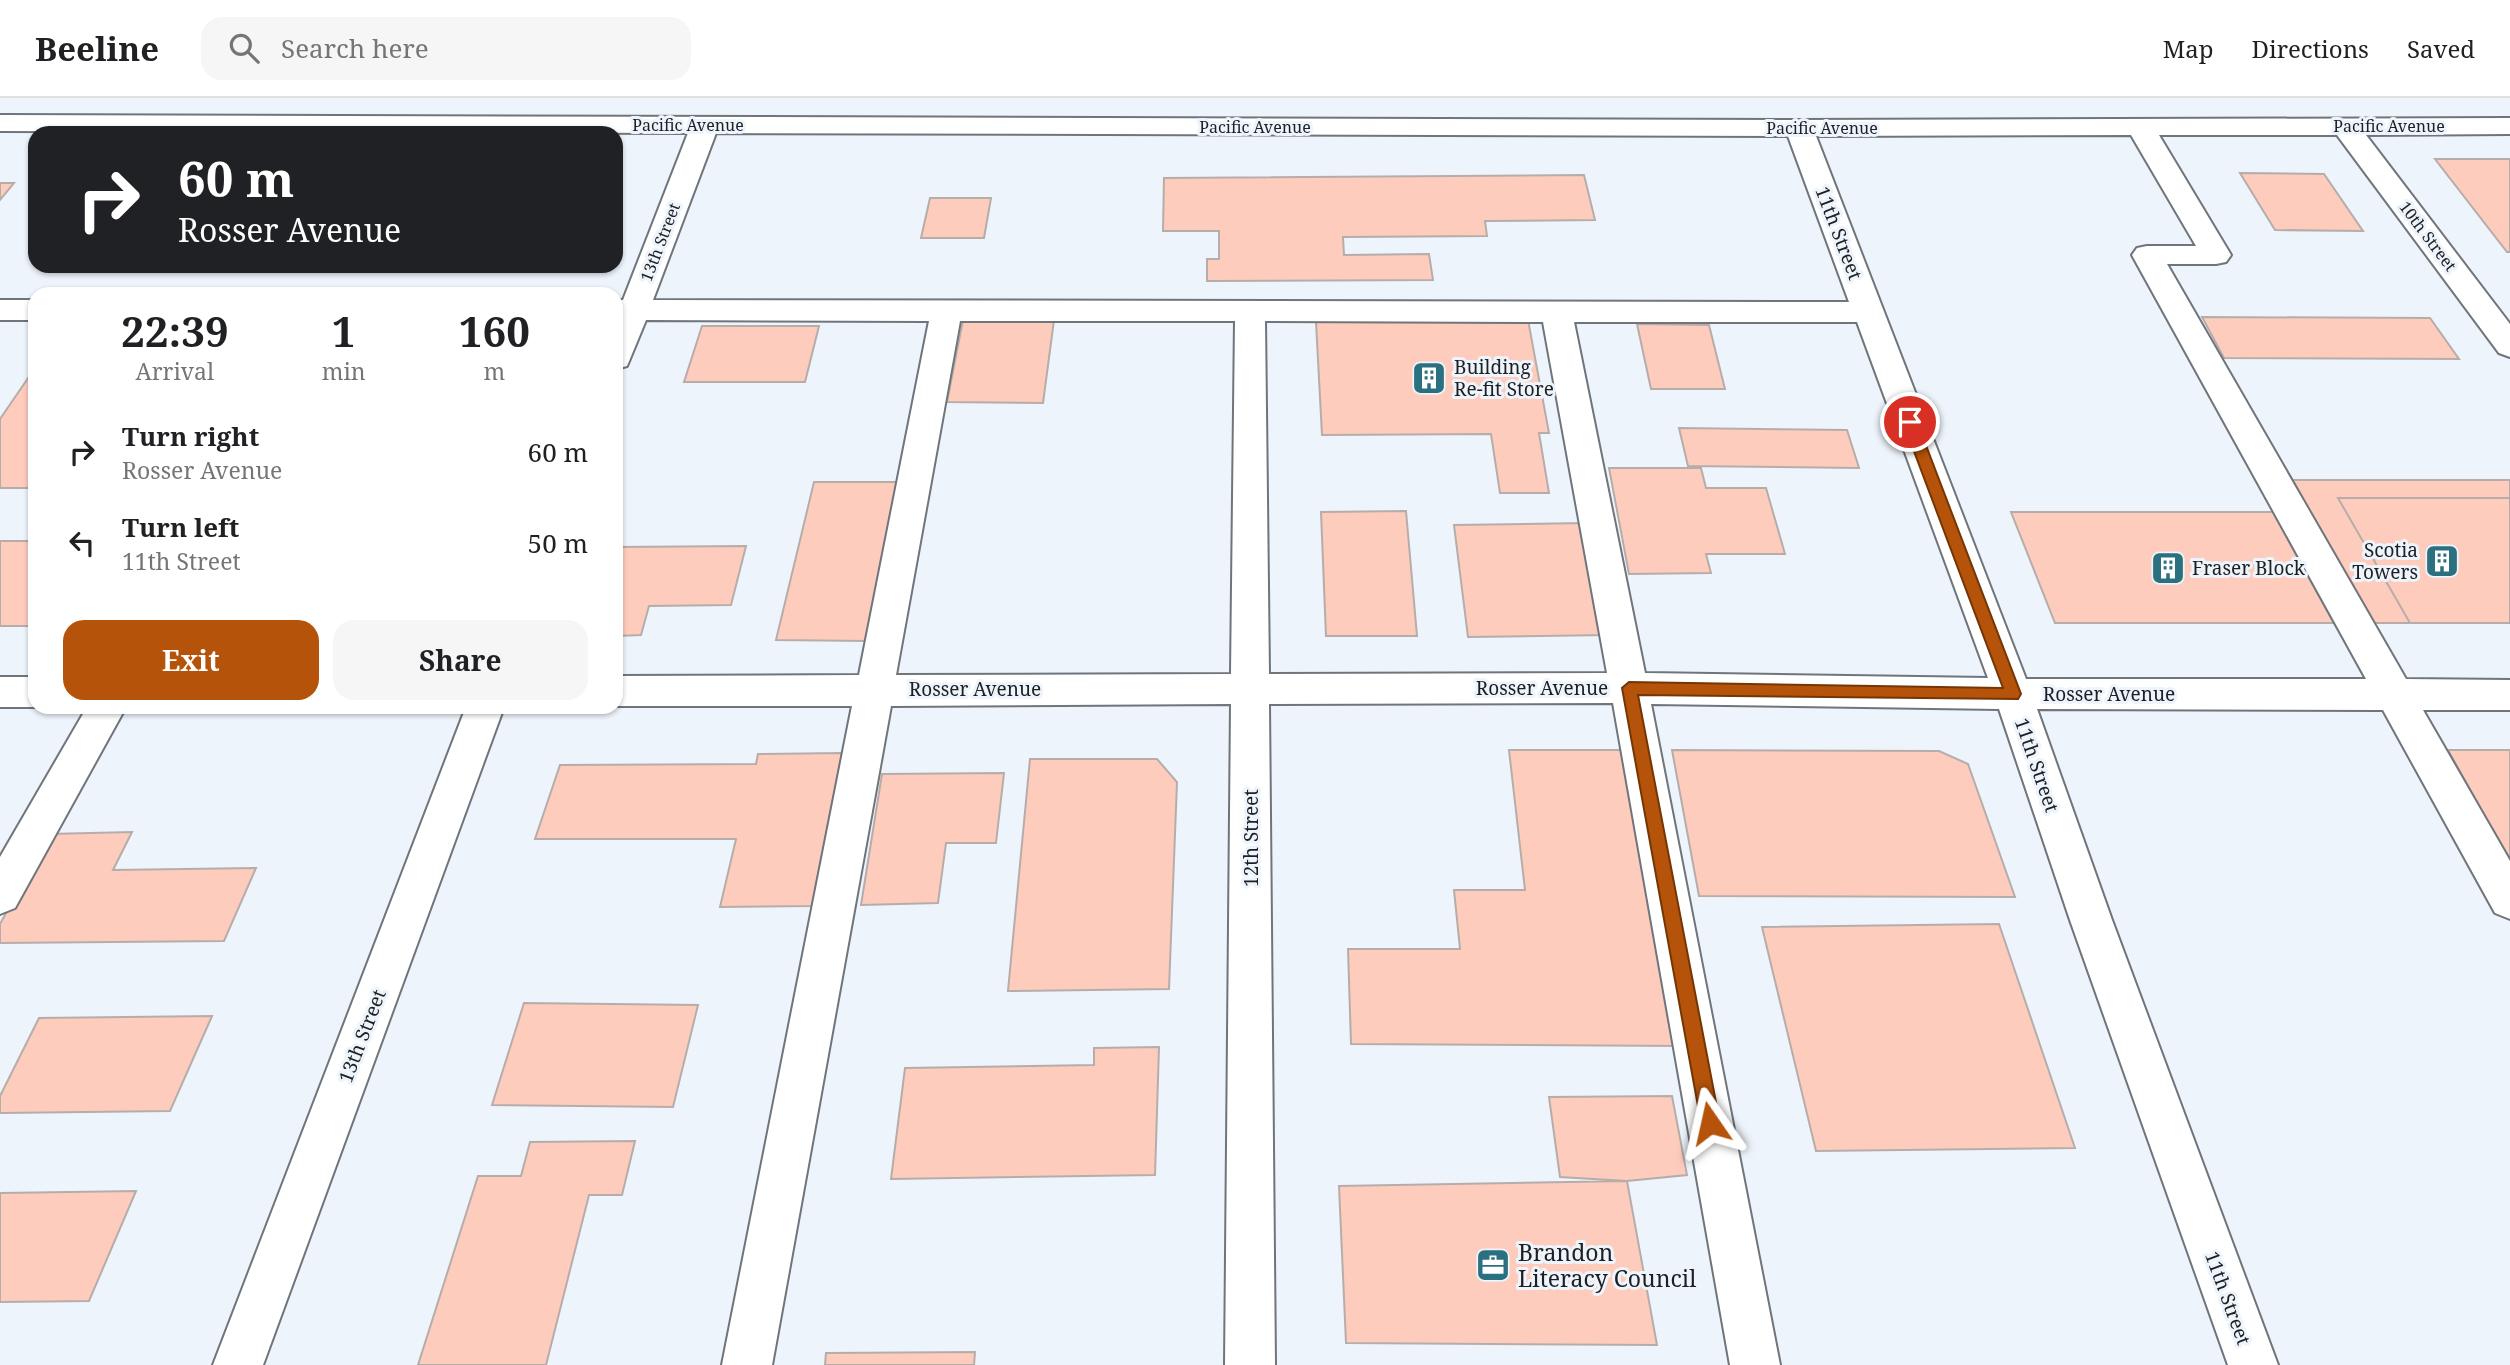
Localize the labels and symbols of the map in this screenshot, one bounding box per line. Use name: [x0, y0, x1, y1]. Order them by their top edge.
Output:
street label: Pacific Avenue: [632, 114, 744, 136]
street label: Pacific Avenue: [2333, 115, 2445, 137]
street label: Pacific Avenue: [1199, 116, 1311, 138]
street label: Pacific Avenue: [1766, 117, 1878, 139]
street label: 11th Street: [1809, 183, 1869, 284]
street label: 10th Street: [2394, 196, 2462, 276]
street label: 13th Street: [635, 199, 685, 284]
place label: Building Re-fit Store: [1454, 354, 1554, 402]
building icon: Building Re-fit Store: [1410, 359, 1448, 397]
pin: [1880, 392, 1940, 452]
place label: Scotia Towers: [2352, 537, 2418, 585]
building icon: Scotia Towers: [2423, 542, 2461, 580]
building icon: Fraser Block: [2149, 549, 2187, 587]
place label: Fraser Block: [2192, 555, 2306, 581]
street label: Rosser Avenue: [1476, 675, 1608, 701]
street label: Rosser Avenue: [909, 676, 1041, 702]
street label: Rosser Avenue: [2043, 681, 2175, 707]
street label: 11th Street: [2009, 714, 2065, 816]
street label: 12th Street: [1238, 789, 1264, 887]
street label: 13th Street: [332, 985, 392, 1086]
position arrow: [1673, 1086, 1747, 1160]
place label: Brandon Literacy Council: [1518, 1236, 1696, 1294]
office icon: Brandon Literacy Council: [1474, 1246, 1512, 1284]
street label: 11th Street: [2199, 1248, 2257, 1349]

